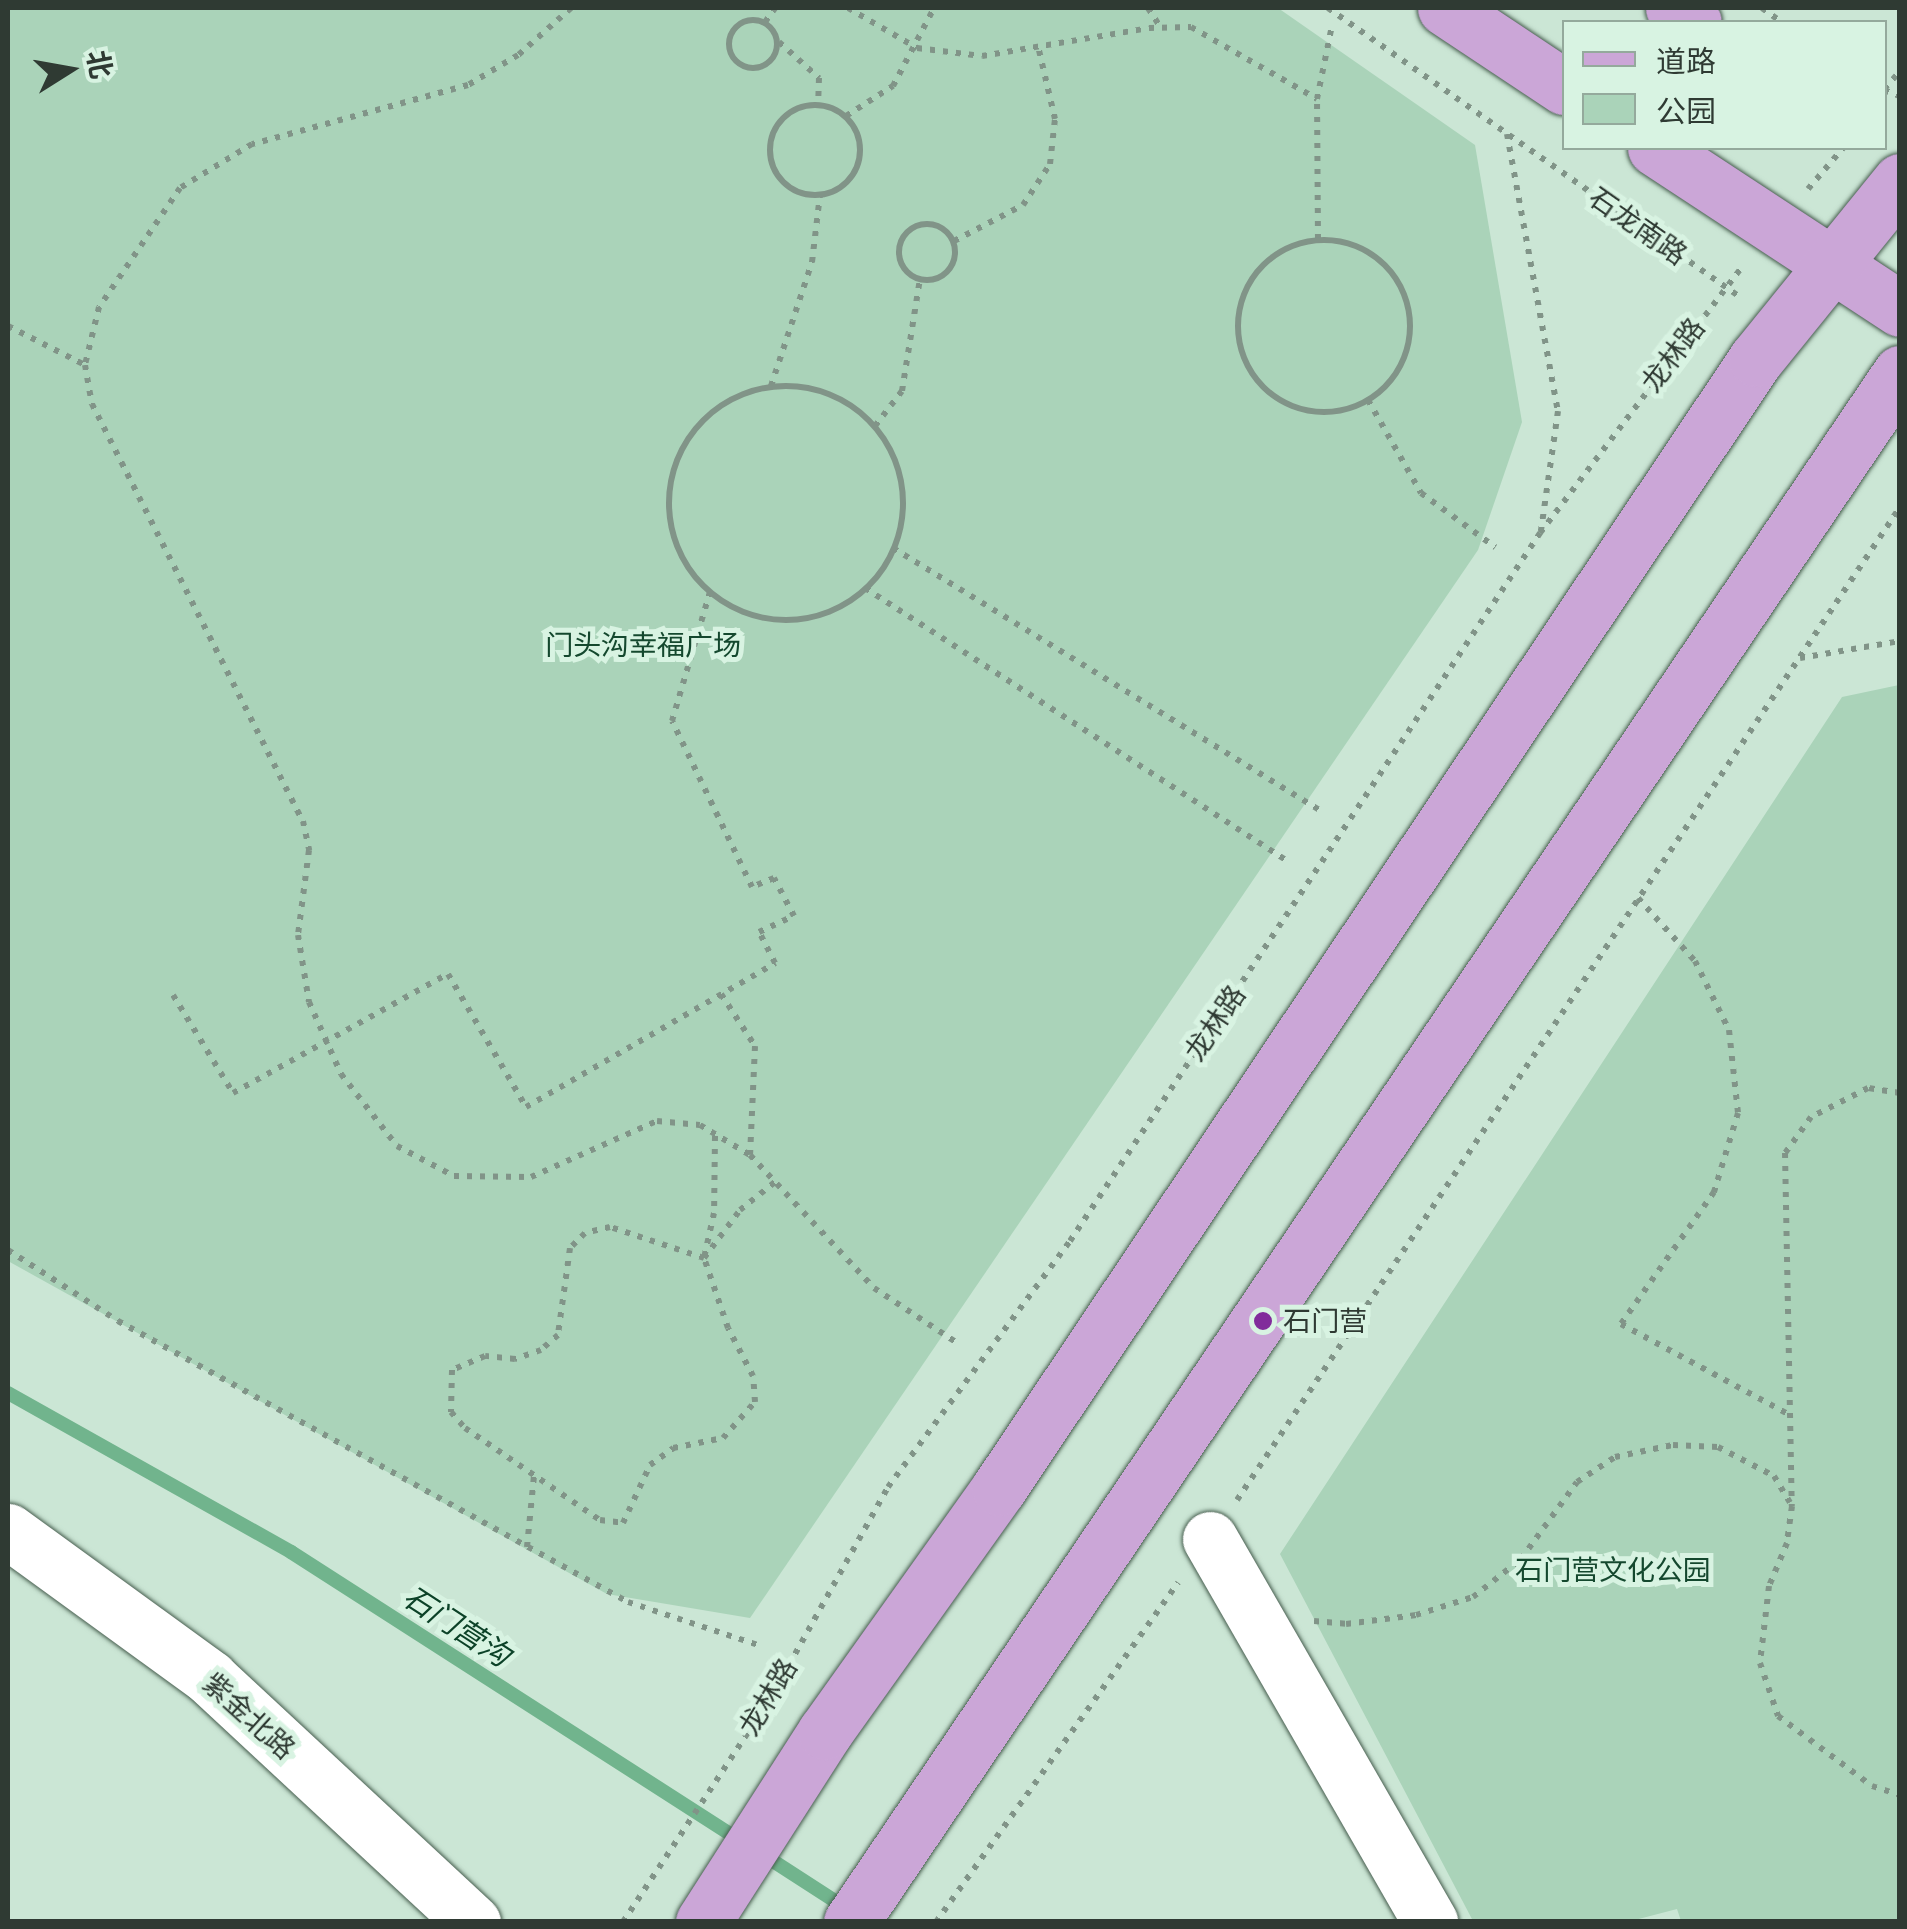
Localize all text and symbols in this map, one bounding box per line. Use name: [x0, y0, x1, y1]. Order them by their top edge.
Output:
north arrow: [20, 20, 120, 120]
legend: [1562, 20, 1887, 150]
text: 道路: [1656, 41, 1716, 81]
text: 北: [78, 47, 121, 82]
text: 公园: [1656, 91, 1716, 131]
street label: 石龙南路: [1582, 180, 1694, 272]
street label: 龙林路: [1634, 311, 1712, 399]
park label: 门头沟幸福广场: [545, 628, 741, 662]
street label: 龙林路: [1178, 979, 1252, 1067]
place label: 石门营: [1283, 1304, 1367, 1338]
marker: 石门营: [1252, 1310, 1274, 1332]
park label: 石门营文化公园: [1515, 1553, 1711, 1587]
water label: 石门营沟: [397, 1578, 517, 1674]
street label: 龙林路: [732, 1652, 804, 1742]
street label: 紫金北路: [196, 1666, 302, 1766]

